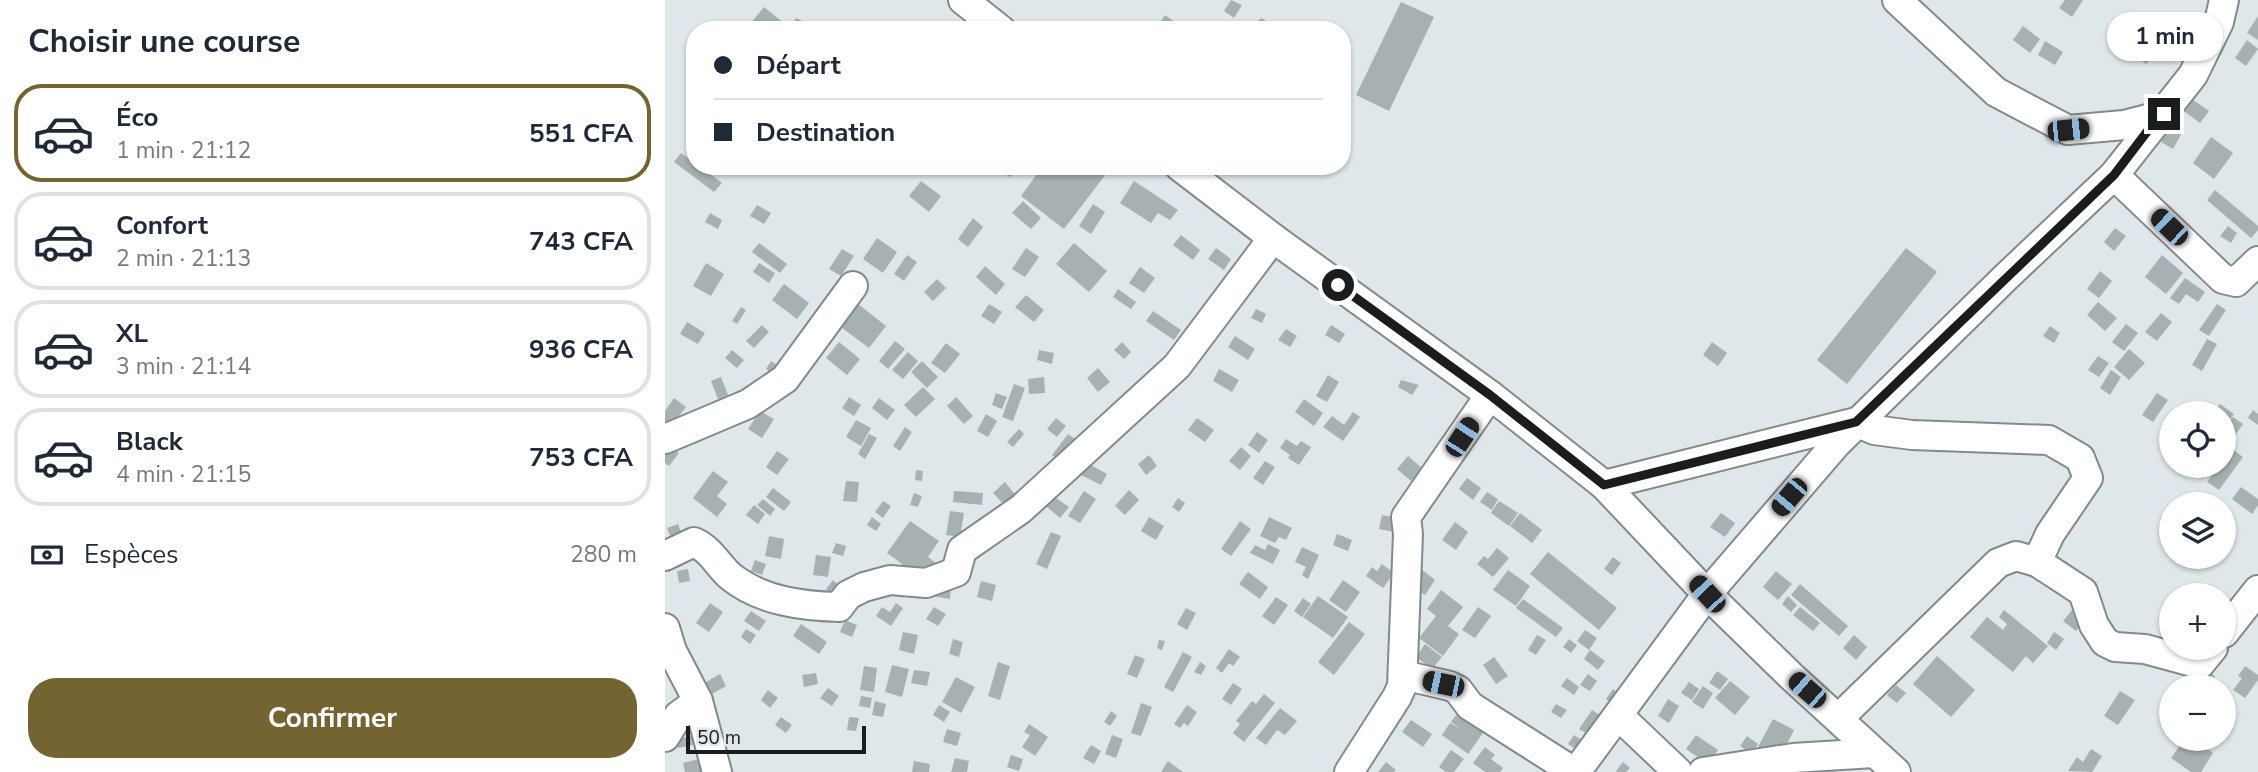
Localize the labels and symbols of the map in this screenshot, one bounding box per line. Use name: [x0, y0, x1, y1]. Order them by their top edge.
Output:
callout: 1 min: [2106, 12, 2222, 61]
route end: [2148, 98, 2180, 130]
car: [2047, 117, 2090, 143]
car: [2147, 205, 2192, 249]
route start: [1322, 269, 1354, 301]
car: [1442, 414, 1483, 460]
car: [1768, 474, 1811, 520]
car: [1685, 571, 1730, 617]
car: [1785, 668, 1830, 712]
car: [1421, 669, 1466, 699]
scale bar: [686, 723, 866, 755]

